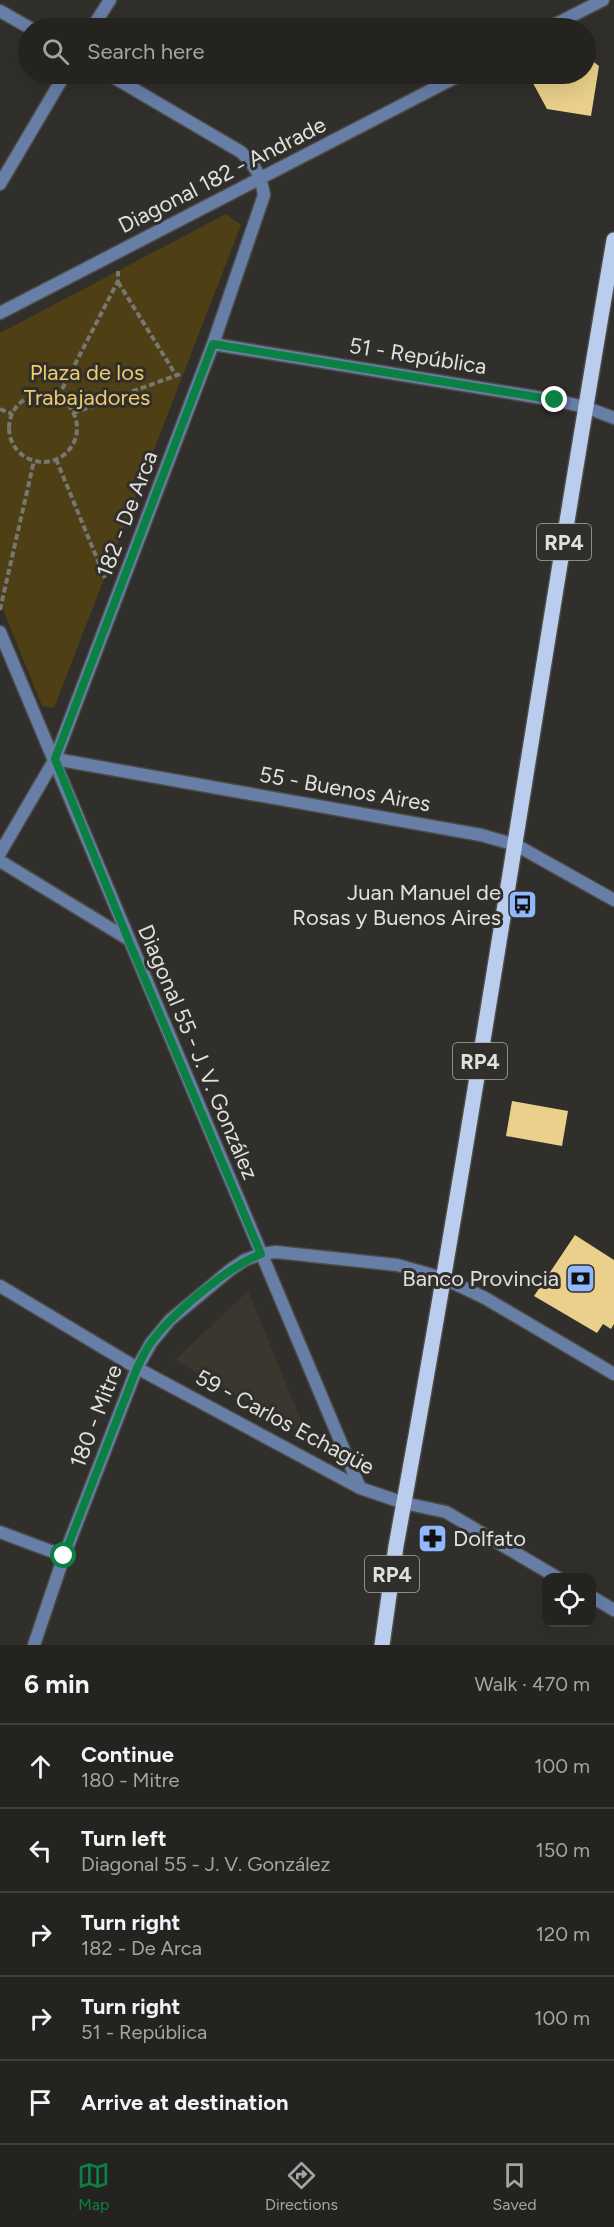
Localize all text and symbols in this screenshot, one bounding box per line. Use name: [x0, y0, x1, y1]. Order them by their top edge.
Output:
search box: [18, 18, 596, 84]
icon: search: [39, 35, 72, 68]
text: Search here: [87, 38, 205, 65]
street label: Diagonal 182 - Andrade: [114, 111, 330, 239]
street label: 51 - República: [347, 332, 489, 380]
park label: Plaza de los Trabajadores: [24, 359, 150, 411]
route end: [541, 386, 567, 412]
street label: 182 - De Arca: [91, 447, 163, 581]
road number: RP4: [537, 524, 591, 560]
street label: 55 - Buenos Aires: [257, 761, 433, 817]
place label: Juan Manuel de Rosas y Buenos Aires: [292, 879, 501, 931]
bus stop icon: Juan Manuel de Rosas y Buenos Aires: [506, 889, 538, 921]
street label: Diagonal 55 - J. V. González: [132, 920, 264, 1184]
road number: RP4: [453, 1043, 507, 1079]
bank icon: Banco Provincia: [564, 1262, 596, 1294]
place label: Banco Provincia: [402, 1265, 559, 1292]
street label: 180 - Mitre: [64, 1361, 128, 1471]
street label: 59 - Carlos Echagüe: [191, 1363, 379, 1481]
pharmacy icon: Dolfato: [416, 1522, 448, 1554]
place label: Dolfato: [453, 1525, 526, 1552]
route start: [50, 1542, 76, 1568]
road number: RP4: [365, 1556, 419, 1592]
map controls: [542, 1573, 596, 1627]
button: locate: [542, 1573, 596, 1627]
text: 6 min: [24, 1668, 90, 1700]
text: Walk · 470 m: [474, 1672, 590, 1696]
text: Continue: [81, 1741, 174, 1768]
icon: ahead: [24, 1750, 57, 1783]
text: 100 m: [534, 1754, 590, 1778]
text: 180 - Mitre: [81, 1768, 179, 1792]
text: Turn left: [81, 1825, 167, 1852]
icon: left: [24, 1834, 57, 1867]
text: 150 m: [535, 1838, 590, 1862]
text: Diagonal 55 - J. V. González: [81, 1852, 330, 1876]
text: Turn right: [81, 1909, 180, 1936]
icon: right: [24, 1918, 57, 1951]
text: 120 m: [536, 1922, 590, 1946]
text: 182 - De Arca: [81, 1936, 202, 1960]
text: Turn right: [81, 1993, 180, 2020]
icon: right: [24, 2002, 57, 2035]
text: 100 m: [534, 2006, 590, 2030]
text: 51 - República: [81, 2020, 207, 2044]
icon: arrive: [24, 2086, 57, 2119]
text: Arrive at destination: [81, 2089, 289, 2116]
tab: Map: [77, 2159, 110, 2214]
tab: Directions: [265, 2159, 338, 2214]
tab: Saved: [493, 2159, 537, 2214]

